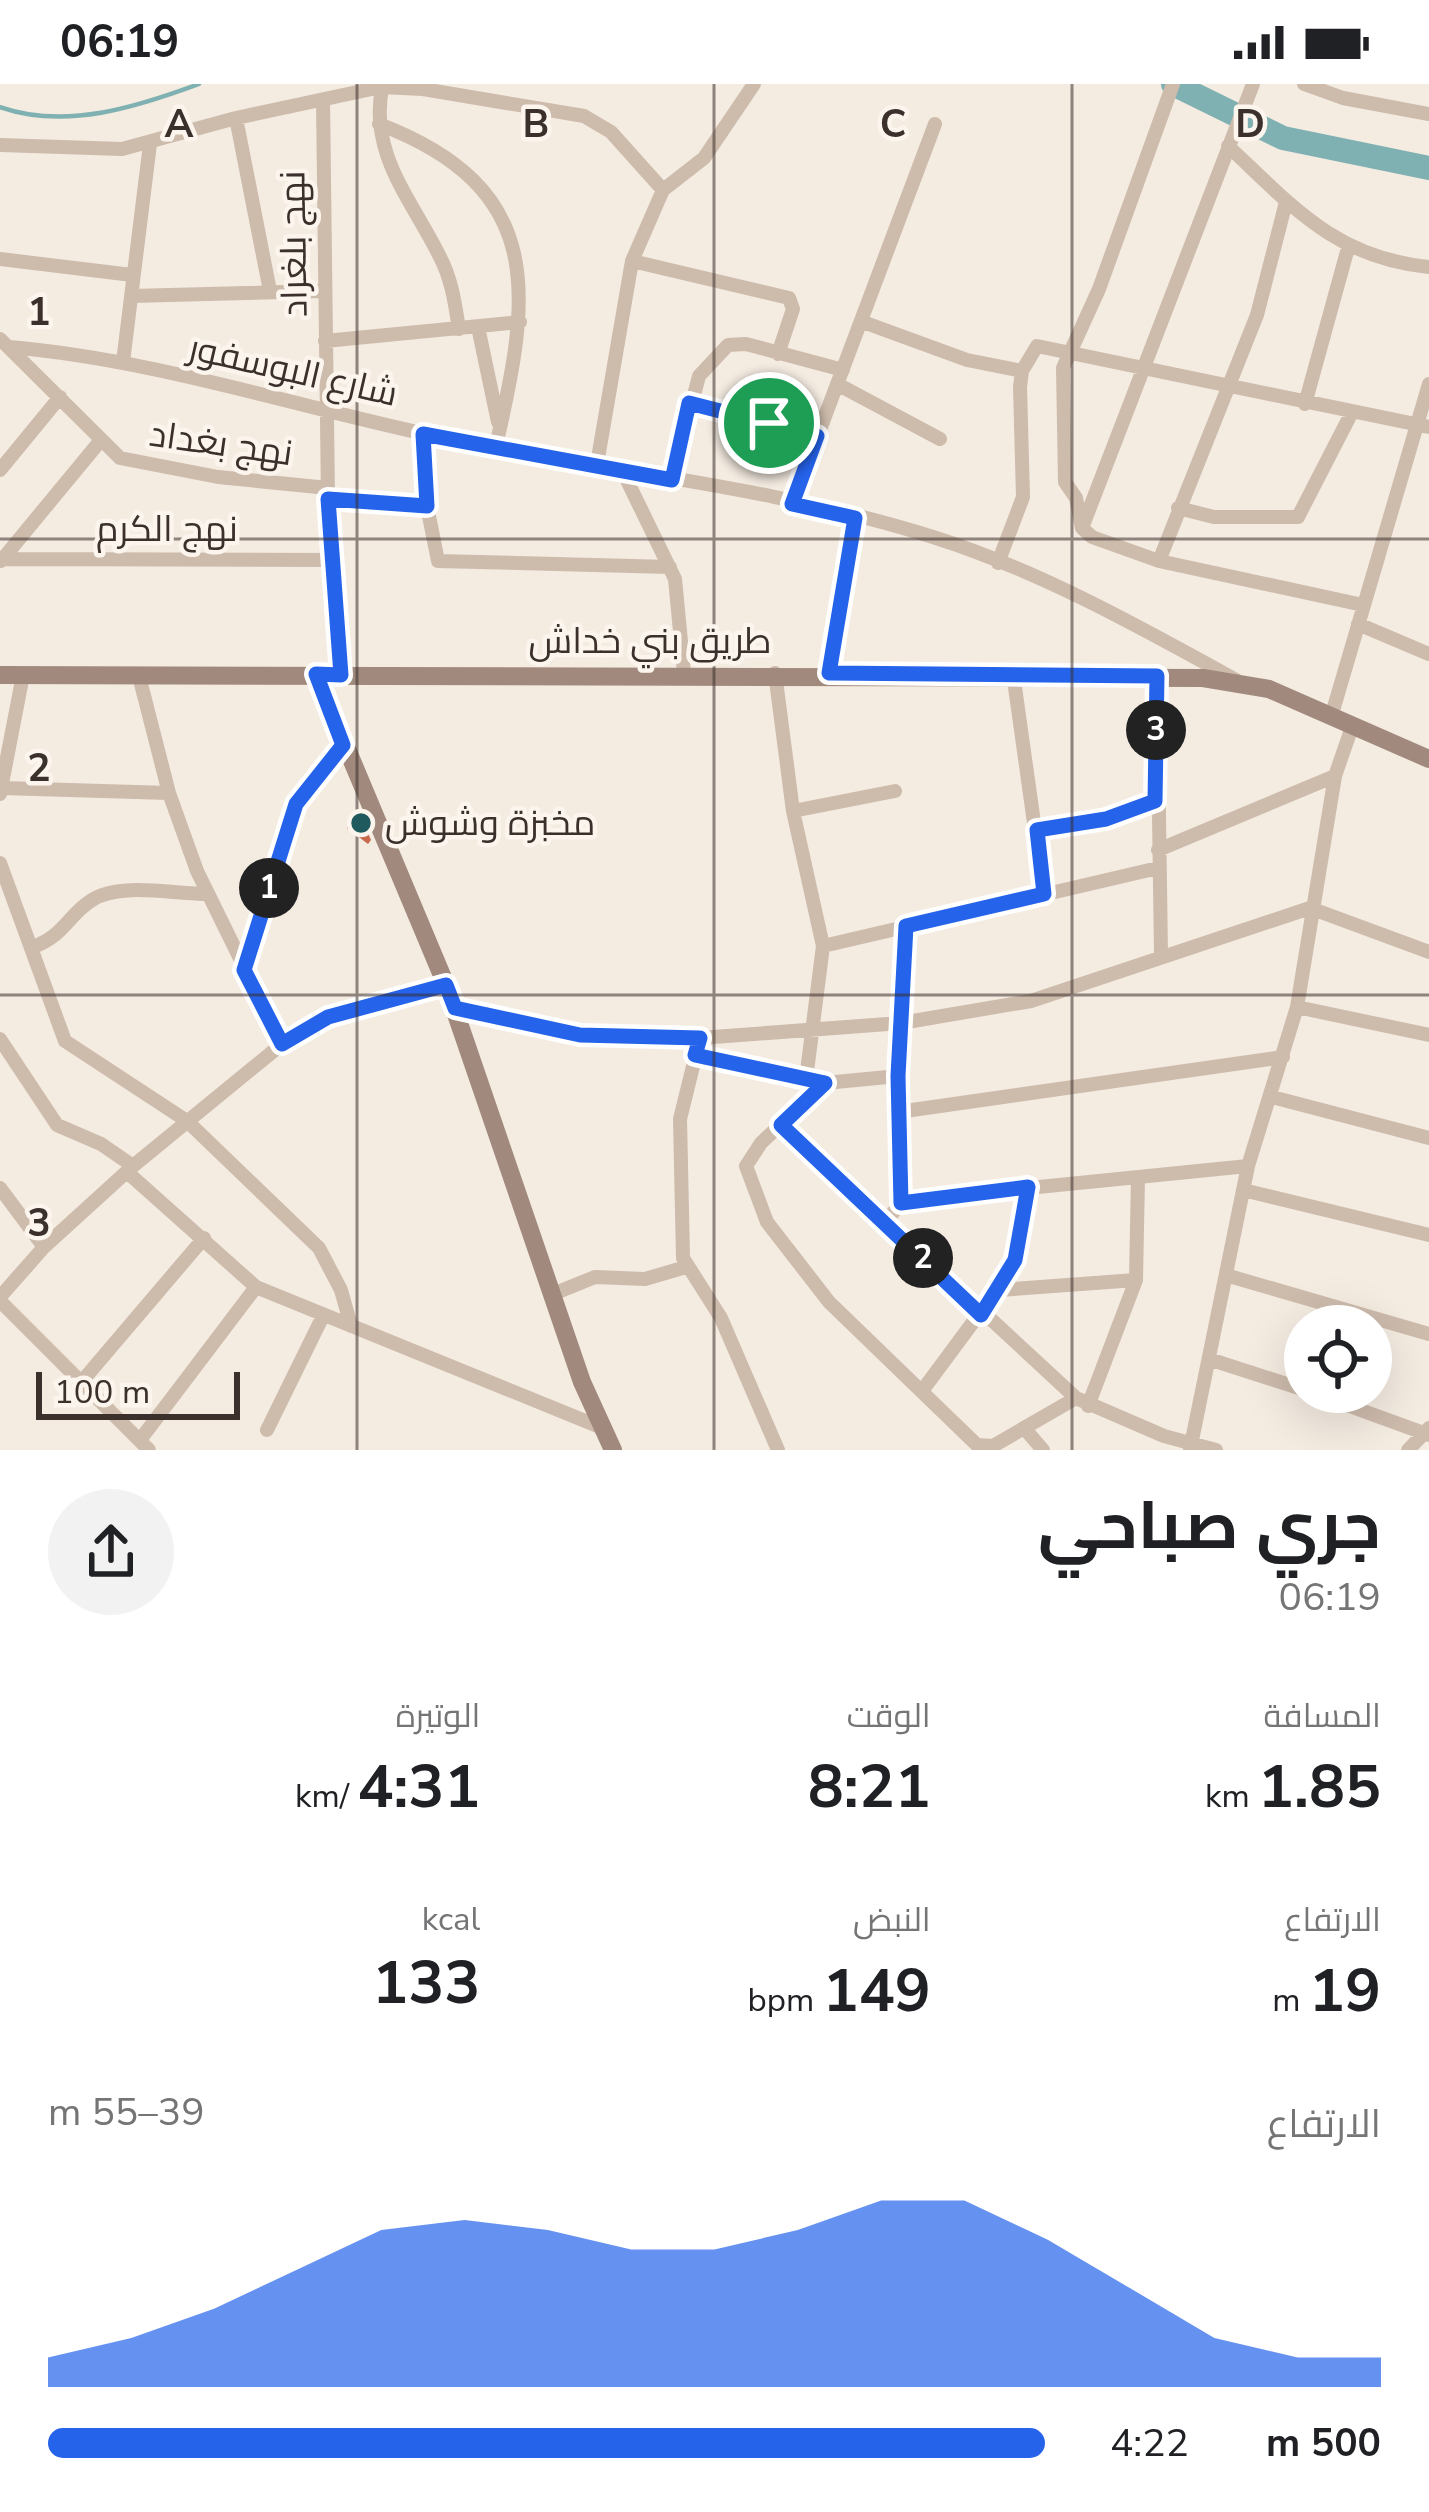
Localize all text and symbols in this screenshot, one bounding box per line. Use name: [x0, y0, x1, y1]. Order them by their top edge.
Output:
text: 06:19: [60, 12, 179, 73]
text: A: [164, 98, 194, 151]
text: B: [523, 98, 549, 151]
text: C: [880, 98, 906, 151]
text: D: [1235, 98, 1265, 151]
street label: نهج بلغراد: [268, 170, 320, 318]
text: 1: [27, 286, 51, 339]
street label: شارع البوسفور: [182, 323, 402, 419]
pin: [718, 372, 820, 474]
icon: arrive: [736, 390, 802, 456]
street label: نهج بغداد: [146, 410, 296, 478]
street label: نهج الكرم: [96, 505, 238, 554]
street label: طريق بني خداش: [529, 617, 771, 669]
pin: 3: [1126, 700, 1186, 760]
text: 3: [1146, 707, 1166, 752]
text: 2: [27, 742, 51, 795]
place label: مخبزة وشوش: [385, 799, 595, 848]
marker: مخبزة وشوش: [348, 810, 374, 836]
pin: 1: [239, 858, 299, 918]
text: 1: [259, 865, 279, 910]
text: 3: [27, 1197, 51, 1250]
pin: 2: [893, 1228, 953, 1288]
text: 2: [913, 1235, 933, 1280]
map controls: [1284, 1305, 1392, 1413]
button: locate: [1284, 1305, 1392, 1413]
scale bar: [36, 1366, 240, 1419]
text: 100 m: [54, 1370, 150, 1415]
text: جري صباحي: [1038, 1481, 1381, 1571]
button: share: [48, 1489, 174, 1615]
text: 06:19: [1279, 1571, 1381, 1624]
text: الوتيرة: [396, 1694, 480, 1739]
text: الوقت: [847, 1694, 931, 1739]
text: المسافة: [1264, 1694, 1381, 1739]
text: 4:31: [357, 1746, 480, 1828]
text: 8:21: [808, 1746, 931, 1828]
text: 1.85: [1258, 1746, 1381, 1828]
text: /km: [295, 1774, 357, 1819]
text: km: [1205, 1774, 1258, 1819]
text: kcal: [422, 1897, 480, 1942]
text: النبض: [853, 1898, 931, 1943]
text: الارتفاع: [1284, 1898, 1381, 1943]
text: 133: [372, 1942, 480, 2024]
text: 149: [823, 1950, 931, 2032]
text: 19: [1309, 1950, 1381, 2032]
text: bpm: [747, 1978, 823, 2023]
text: m: [1272, 1978, 1309, 2023]
text: 39–55 m: [48, 2086, 205, 2139]
text: الارتفاع: [1267, 2098, 1381, 2151]
text: 4:22: [1110, 2417, 1189, 2470]
text: 500 m: [1266, 2417, 1381, 2470]

